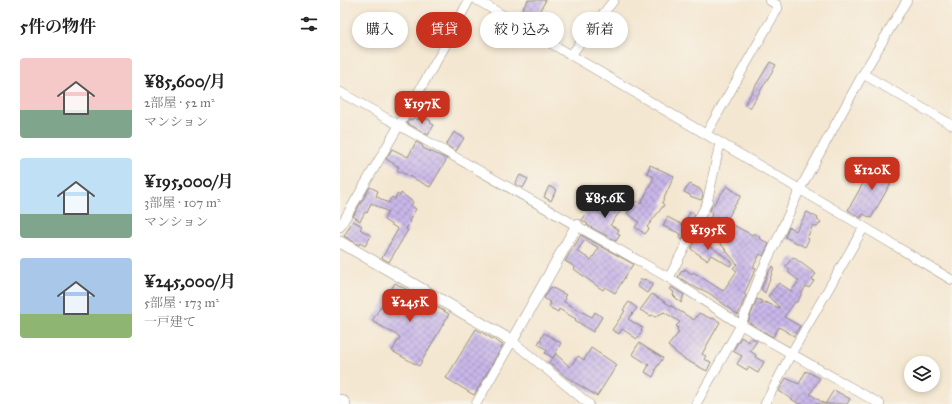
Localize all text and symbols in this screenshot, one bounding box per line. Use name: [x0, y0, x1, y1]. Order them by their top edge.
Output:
chip: 購入: [352, 12, 408, 48]
chip: 賃貸: [416, 12, 472, 48]
chip: 絞り込み: [480, 12, 564, 48]
chip: 新着: [572, 12, 628, 48]
icon: filters: [298, 13, 320, 35]
text: 5件の物件: [20, 16, 96, 37]
text: ¥85,600/月: [144, 71, 226, 92]
icon: home: [52, 74, 100, 122]
pin: ¥197K: [394, 91, 450, 125]
text: 2部屋 · 52 m²: [144, 95, 215, 111]
text: ¥197K: [404, 96, 440, 112]
text: マンション: [144, 114, 208, 130]
pin: ¥120K: [844, 157, 900, 191]
text: ¥120K: [854, 162, 890, 178]
text: ¥195,000/月: [144, 171, 234, 192]
icon: home: [52, 174, 100, 222]
pin: ¥85.6K: [572, 185, 638, 219]
text: ¥85.6K: [585, 190, 625, 206]
text: 3部屋 · 107 m²: [144, 195, 221, 211]
text: マンション: [144, 214, 208, 230]
pin: ¥195K: [680, 217, 736, 251]
text: ¥195K: [690, 222, 726, 238]
text: ¥245,000/月: [144, 271, 236, 292]
icon: home: [52, 274, 100, 322]
pin: ¥245K: [382, 289, 438, 323]
text: ¥245K: [391, 294, 429, 310]
text: 5部屋 · 173 m²: [144, 295, 219, 311]
text: 一戸建て: [144, 314, 196, 330]
map controls: [904, 356, 940, 392]
button: layers: [904, 356, 940, 392]

